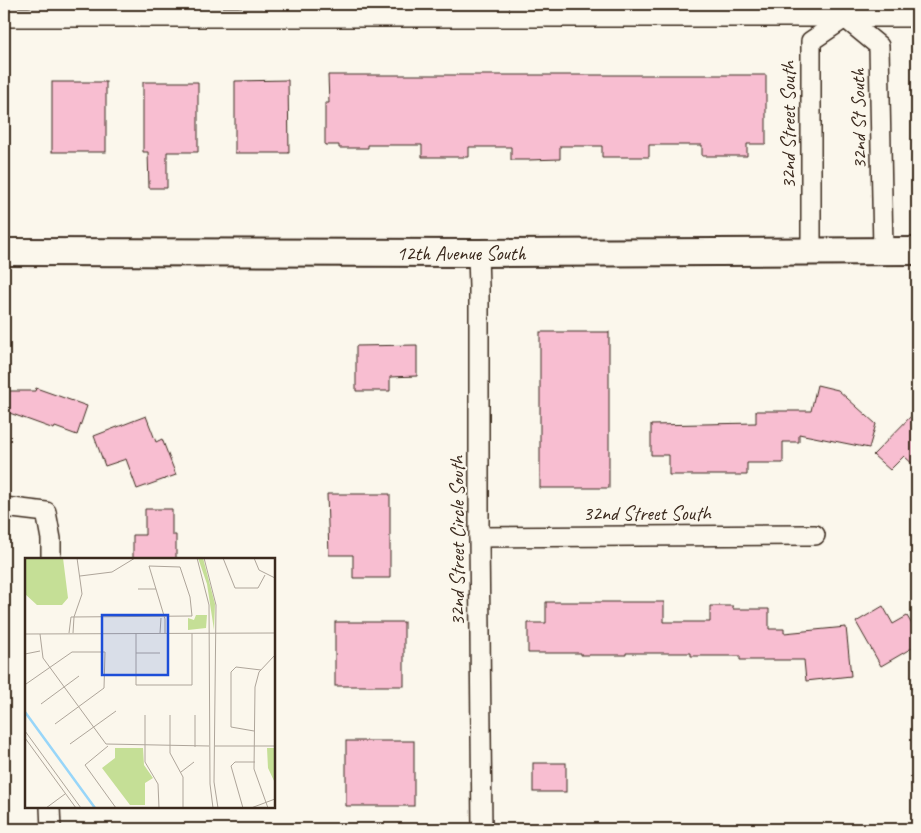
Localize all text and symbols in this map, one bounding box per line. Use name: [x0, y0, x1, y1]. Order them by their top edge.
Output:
street label: 32nd Street South: [776, 59, 801, 189]
street label: 32nd St South: [845, 67, 872, 170]
street label: 12th Avenue South: [396, 241, 526, 266]
street label: 32nd Street Circle South: [445, 454, 470, 626]
street label: 32nd Street South: [583, 501, 713, 526]
inset map: [25, 558, 275, 808]

